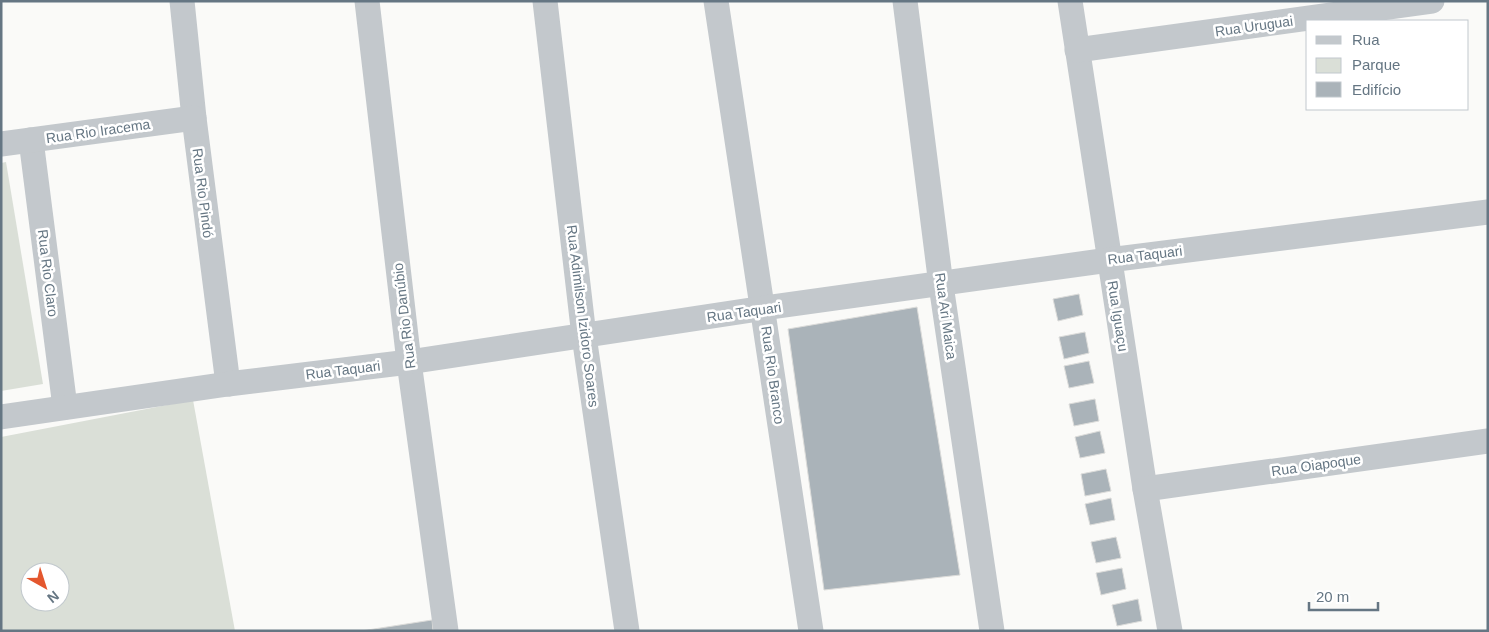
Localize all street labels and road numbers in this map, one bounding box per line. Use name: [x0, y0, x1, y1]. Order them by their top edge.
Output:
street label: Rua Uruguai: [1214, 13, 1294, 39]
street label: Rua Rio Iracema: [45, 116, 151, 146]
street label: Rua Rio Pindó: [190, 147, 216, 239]
street label: Rua Adimilson Izidoro Soares: [564, 224, 602, 408]
street label: Rua Rio Claro: [35, 228, 61, 318]
street label: Rua Taquari: [1107, 242, 1183, 268]
street label: Rua Rio Danúbio: [390, 262, 418, 370]
street label: Rua Ari Maica: [932, 272, 960, 360]
street label: Rua Iguaçu: [1104, 279, 1132, 353]
street label: Rua Taquari: [706, 299, 782, 325]
street label: Rua Rio Branco: [758, 325, 788, 425]
street label: Rua Taquari: [305, 357, 381, 383]
street label: Rua Oiapoque: [1270, 451, 1362, 479]

